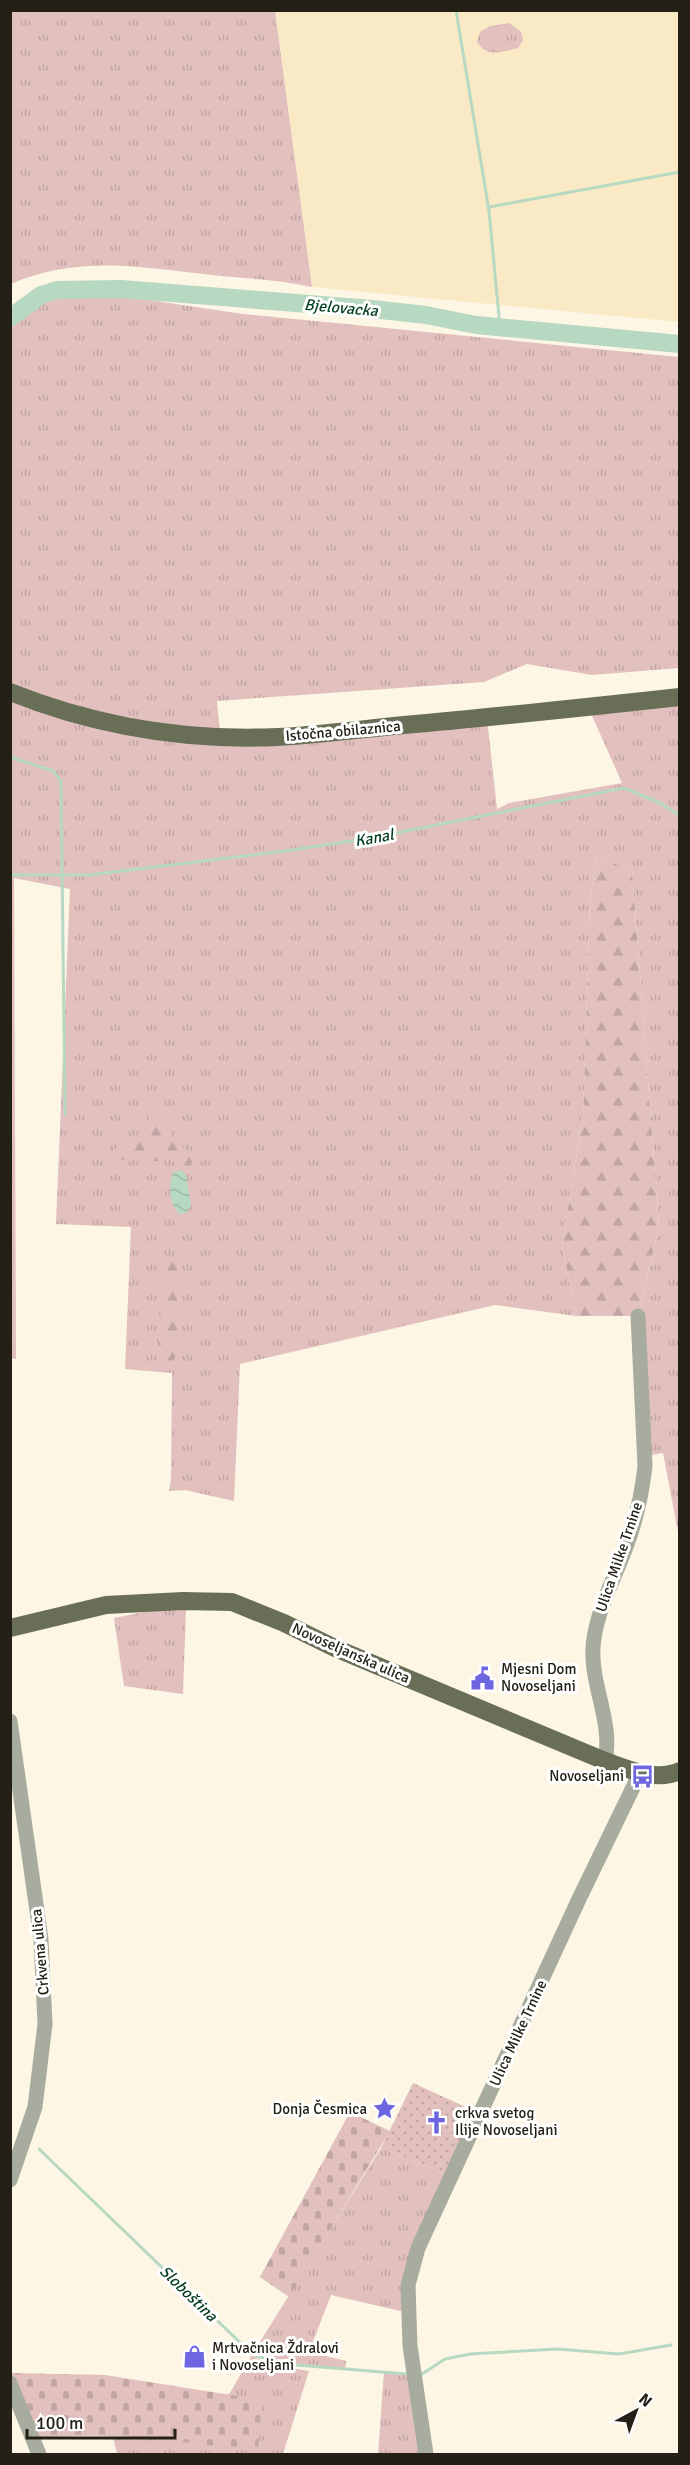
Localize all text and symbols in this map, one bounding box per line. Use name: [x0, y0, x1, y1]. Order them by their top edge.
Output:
water label: Bjelovacka: [303, 295, 379, 321]
street label: Istočna obilaznica: [285, 717, 401, 745]
water label: Kanal: [353, 825, 396, 851]
street label: Ulica Milke Trnine: [592, 1500, 646, 1614]
street label: Novoseljanska ulica: [289, 1619, 413, 1687]
place label: Mjesni Dom Novoseljani: [501, 1660, 576, 1695]
public building icon: Mjesni Dom Novoseljani: [470, 1665, 496, 1691]
bus stop icon: Novoseljani: [629, 1763, 655, 1789]
place label: Novoseljani: [549, 1767, 624, 1785]
street label: Crkvena ulica: [27, 1908, 53, 1996]
street label: Ulica Milke Trnine: [486, 1977, 550, 2089]
place icon: Donja Česmica: [372, 2096, 398, 2122]
place label: Donja Česmica: [273, 2099, 367, 2118]
place label: crkva svetog Ilije Novoseljani: [455, 2104, 557, 2139]
church icon: crkva svetog Ilije Novoseljani: [424, 2109, 450, 2135]
water label: Sloboština: [155, 2261, 222, 2327]
place label: Mrtvačnica Ždralovi i Novoseljani: [212, 2339, 339, 2374]
shop icon: Mrtvačnica Ždralovi i Novoseljani: [181, 2344, 207, 2370]
north arrow: [606, 2381, 666, 2441]
text: N: [634, 2389, 656, 2412]
scale bar: [27, 2402, 176, 2440]
text: 100 m: [36, 2412, 83, 2434]

